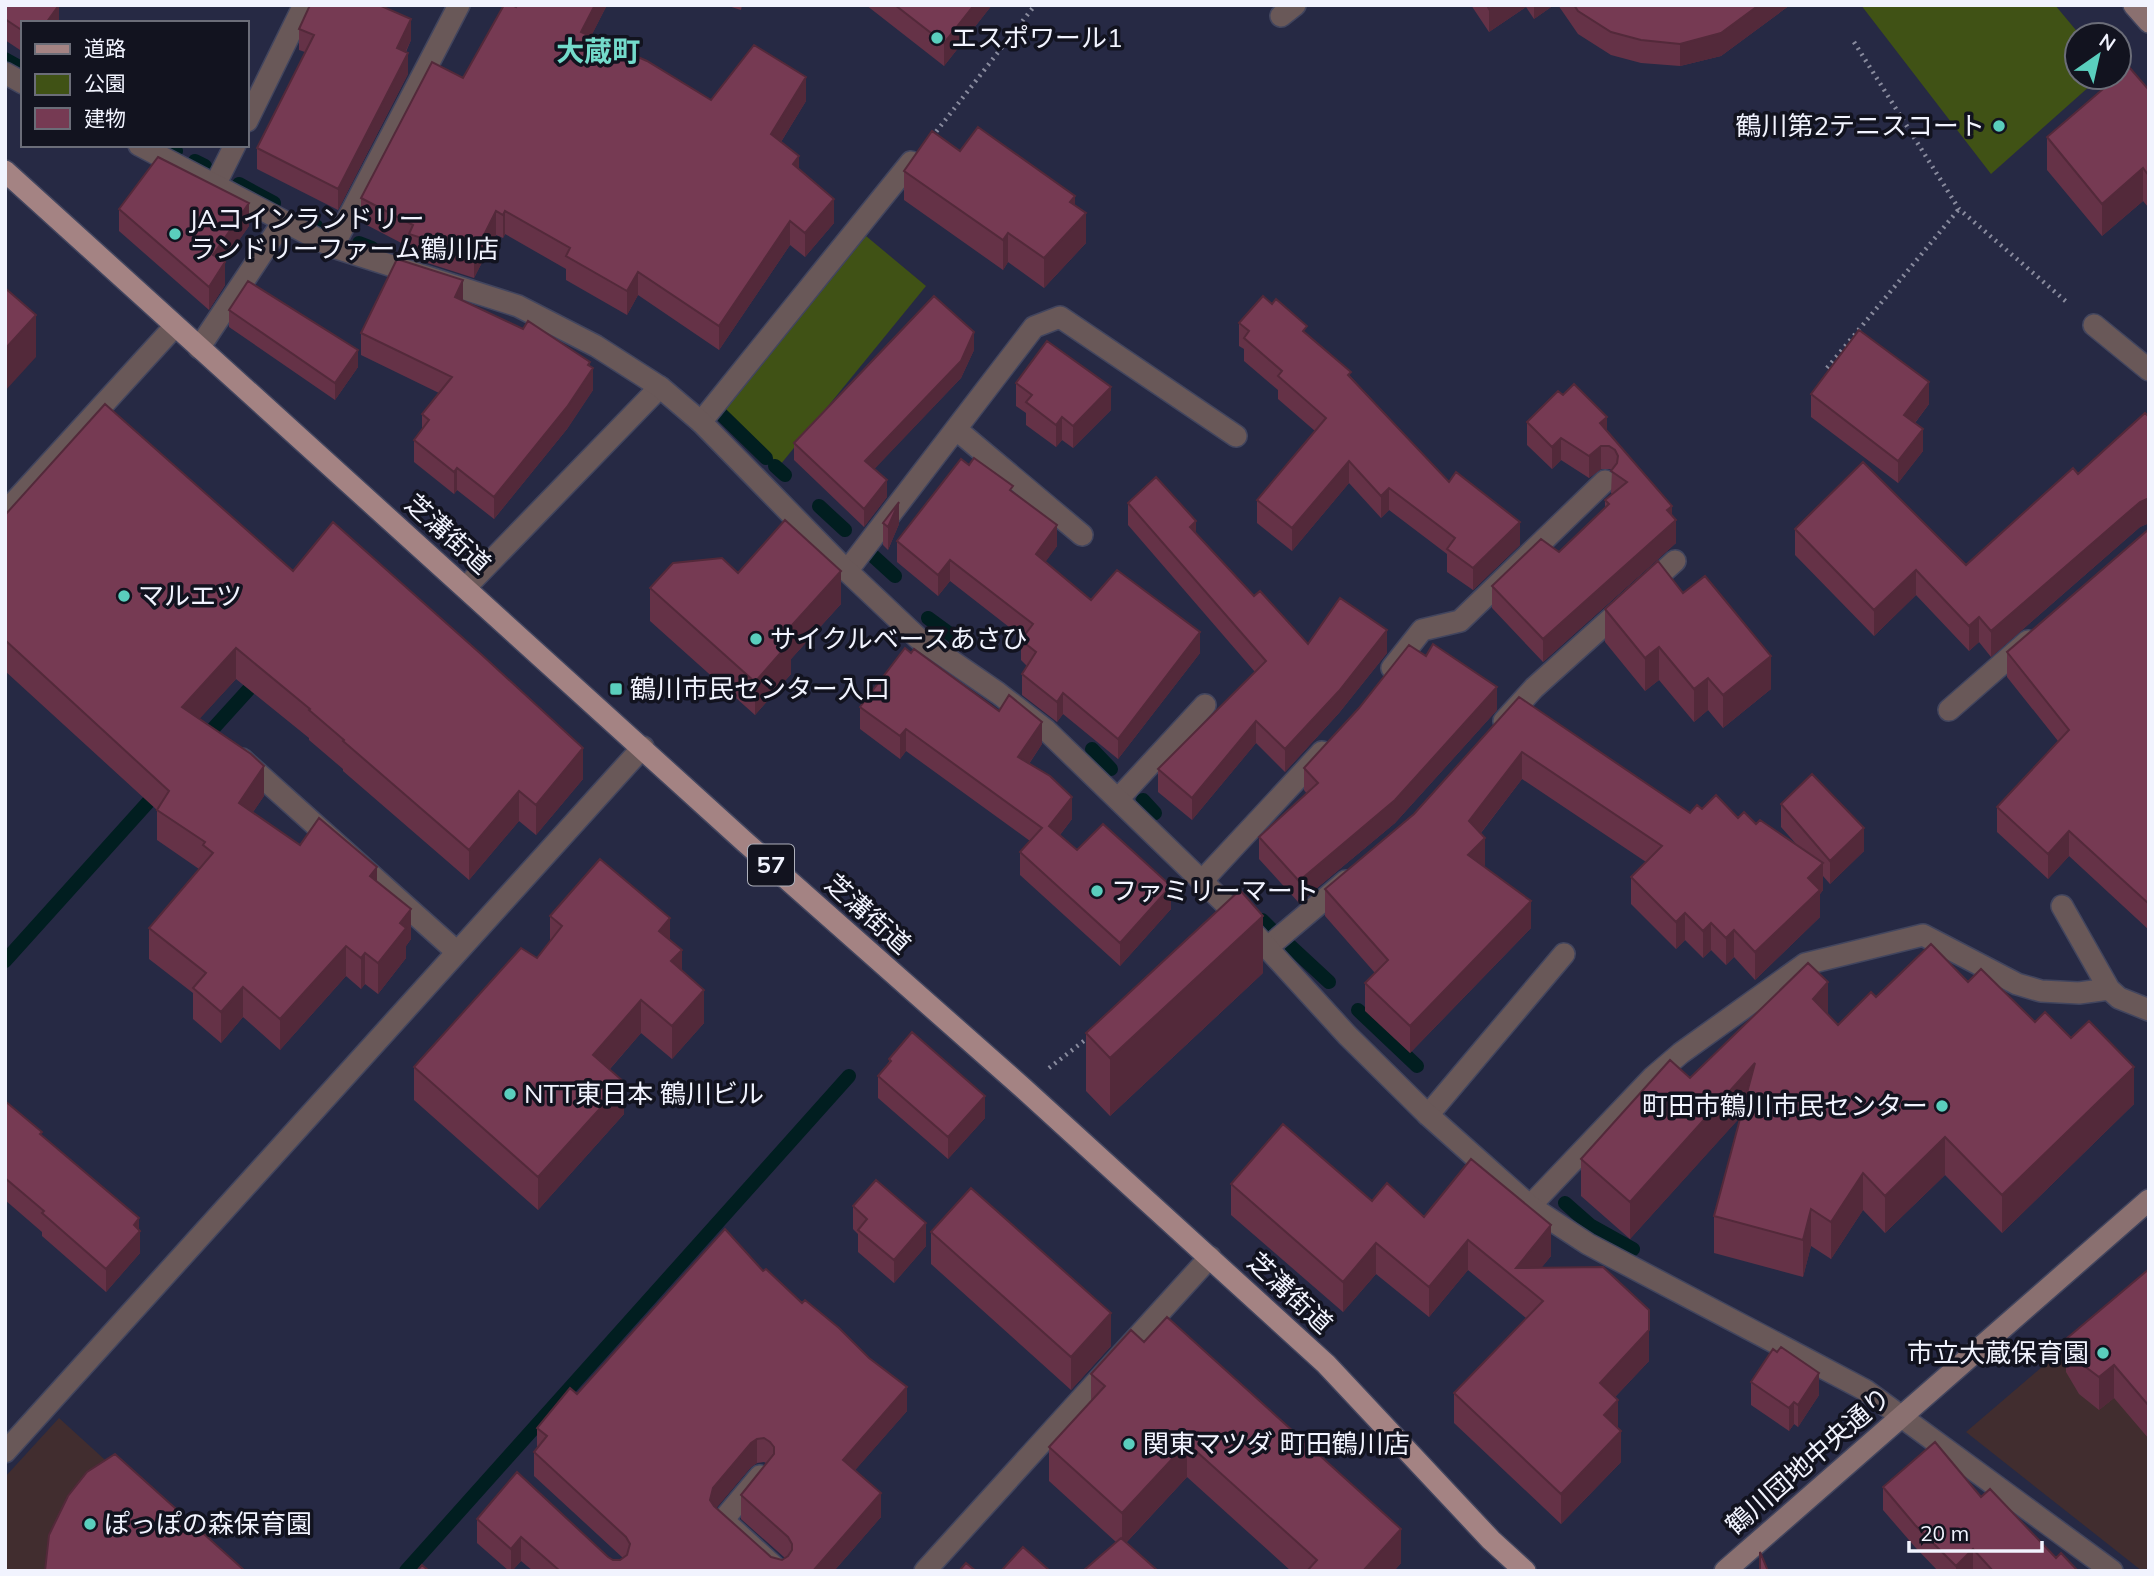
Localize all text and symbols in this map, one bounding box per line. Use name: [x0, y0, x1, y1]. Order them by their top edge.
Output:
legend: [21, 21, 248, 147]
place label: エスポワール1: [951, 21, 1123, 54]
north arrow: [2063, 21, 2133, 91]
text: N: [2095, 28, 2120, 56]
marker: エスポワール1: [929, 30, 945, 46]
district label: 大蔵町: [556, 33, 640, 68]
text: 道路: [84, 35, 126, 61]
text: 公園: [84, 70, 126, 96]
text: 建物: [84, 105, 126, 131]
place label: 鶴川第2テニスコート: [1735, 109, 1985, 142]
marker: 鶴川第2テニスコート: [1991, 118, 2007, 134]
place label: JAコインランドリー ランドリーファーム鶴川店: [189, 202, 499, 265]
marker: JAコインランドリー ランドリーファーム鶴川店: [167, 226, 183, 242]
street label: 芝溝街道: [399, 487, 498, 581]
place label: マルエツ: [138, 579, 242, 612]
marker: マルエツ: [116, 588, 132, 604]
place label: サイクルベースあさひ: [770, 622, 1027, 655]
marker: サイクルベースあさひ: [748, 631, 764, 647]
place label: 鶴川市民センター入口: [630, 672, 890, 705]
marker: 鶴川市民センター入口: [608, 681, 624, 697]
road number: 57: [748, 844, 794, 886]
street label: 芝溝街道: [819, 867, 918, 961]
place label: ファミリーマート: [1111, 874, 1319, 907]
marker: ファミリーマート: [1089, 883, 1105, 899]
place label: NTT東日本 鶴川ビル: [524, 1077, 764, 1110]
marker: NTT東日本 鶴川ビル: [502, 1086, 518, 1102]
place label: 町田市鶴川市民センター: [1642, 1089, 1928, 1122]
marker: 町田市鶴川市民センター: [1934, 1098, 1950, 1114]
street label: 芝溝街道: [1241, 1245, 1340, 1340]
place label: 市立大蔵保育園: [1907, 1336, 2089, 1369]
marker: 市立大蔵保育園: [2095, 1345, 2111, 1361]
street label: 鶴川団地中央通り: [1718, 1380, 1897, 1541]
place label: 関東マツダ 町田鶴川店: [1143, 1427, 1410, 1460]
marker: 関東マツダ 町田鶴川店: [1121, 1436, 1137, 1452]
place label: ぽっぽの森保育園: [104, 1507, 312, 1540]
scale bar: [1909, 1510, 2042, 1554]
marker: ぽっぽの森保育園: [82, 1516, 98, 1532]
text: 20 m: [1920, 1520, 1969, 1546]

